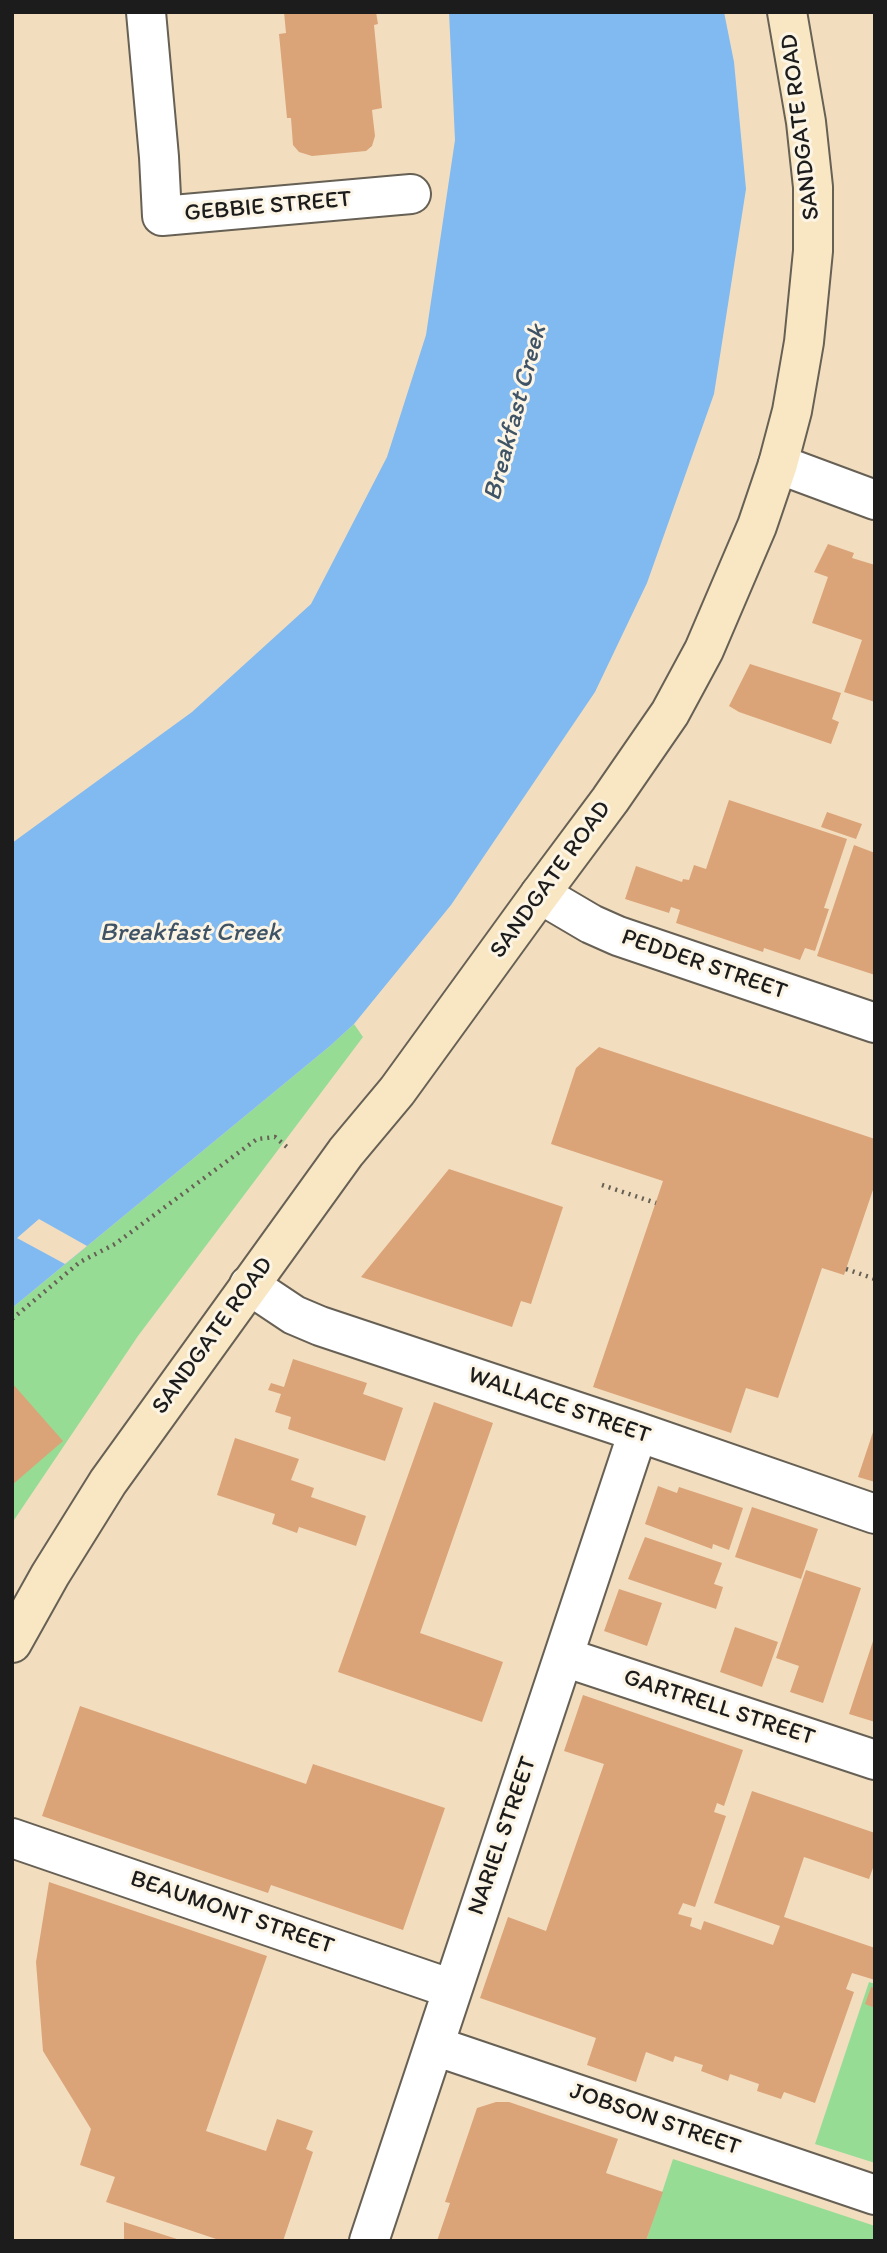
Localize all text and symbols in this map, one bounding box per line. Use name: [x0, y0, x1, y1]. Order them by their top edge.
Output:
street label: SANDGATE ROAD: [775, 32, 827, 222]
street label: GEBBIE STREET: [183, 185, 353, 229]
water label: Breakfast Creek: [478, 322, 554, 504]
street label: SANDGATE ROAD: [484, 796, 618, 964]
water label: Breakfast Creek: [100, 917, 280, 949]
street label: PEDDER STREET: [617, 923, 791, 1007]
street label: SANDGATE ROAD: [146, 1252, 280, 1420]
street label: WALLACE STREET: [464, 1361, 654, 1451]
street label: GARTRELL STREET: [620, 1663, 818, 1753]
street label: NARIEL STREET: [462, 1753, 544, 1919]
street label: BEAUMONT STREET: [126, 1865, 338, 1961]
street label: JOBSON STREET: [566, 2077, 744, 2163]

